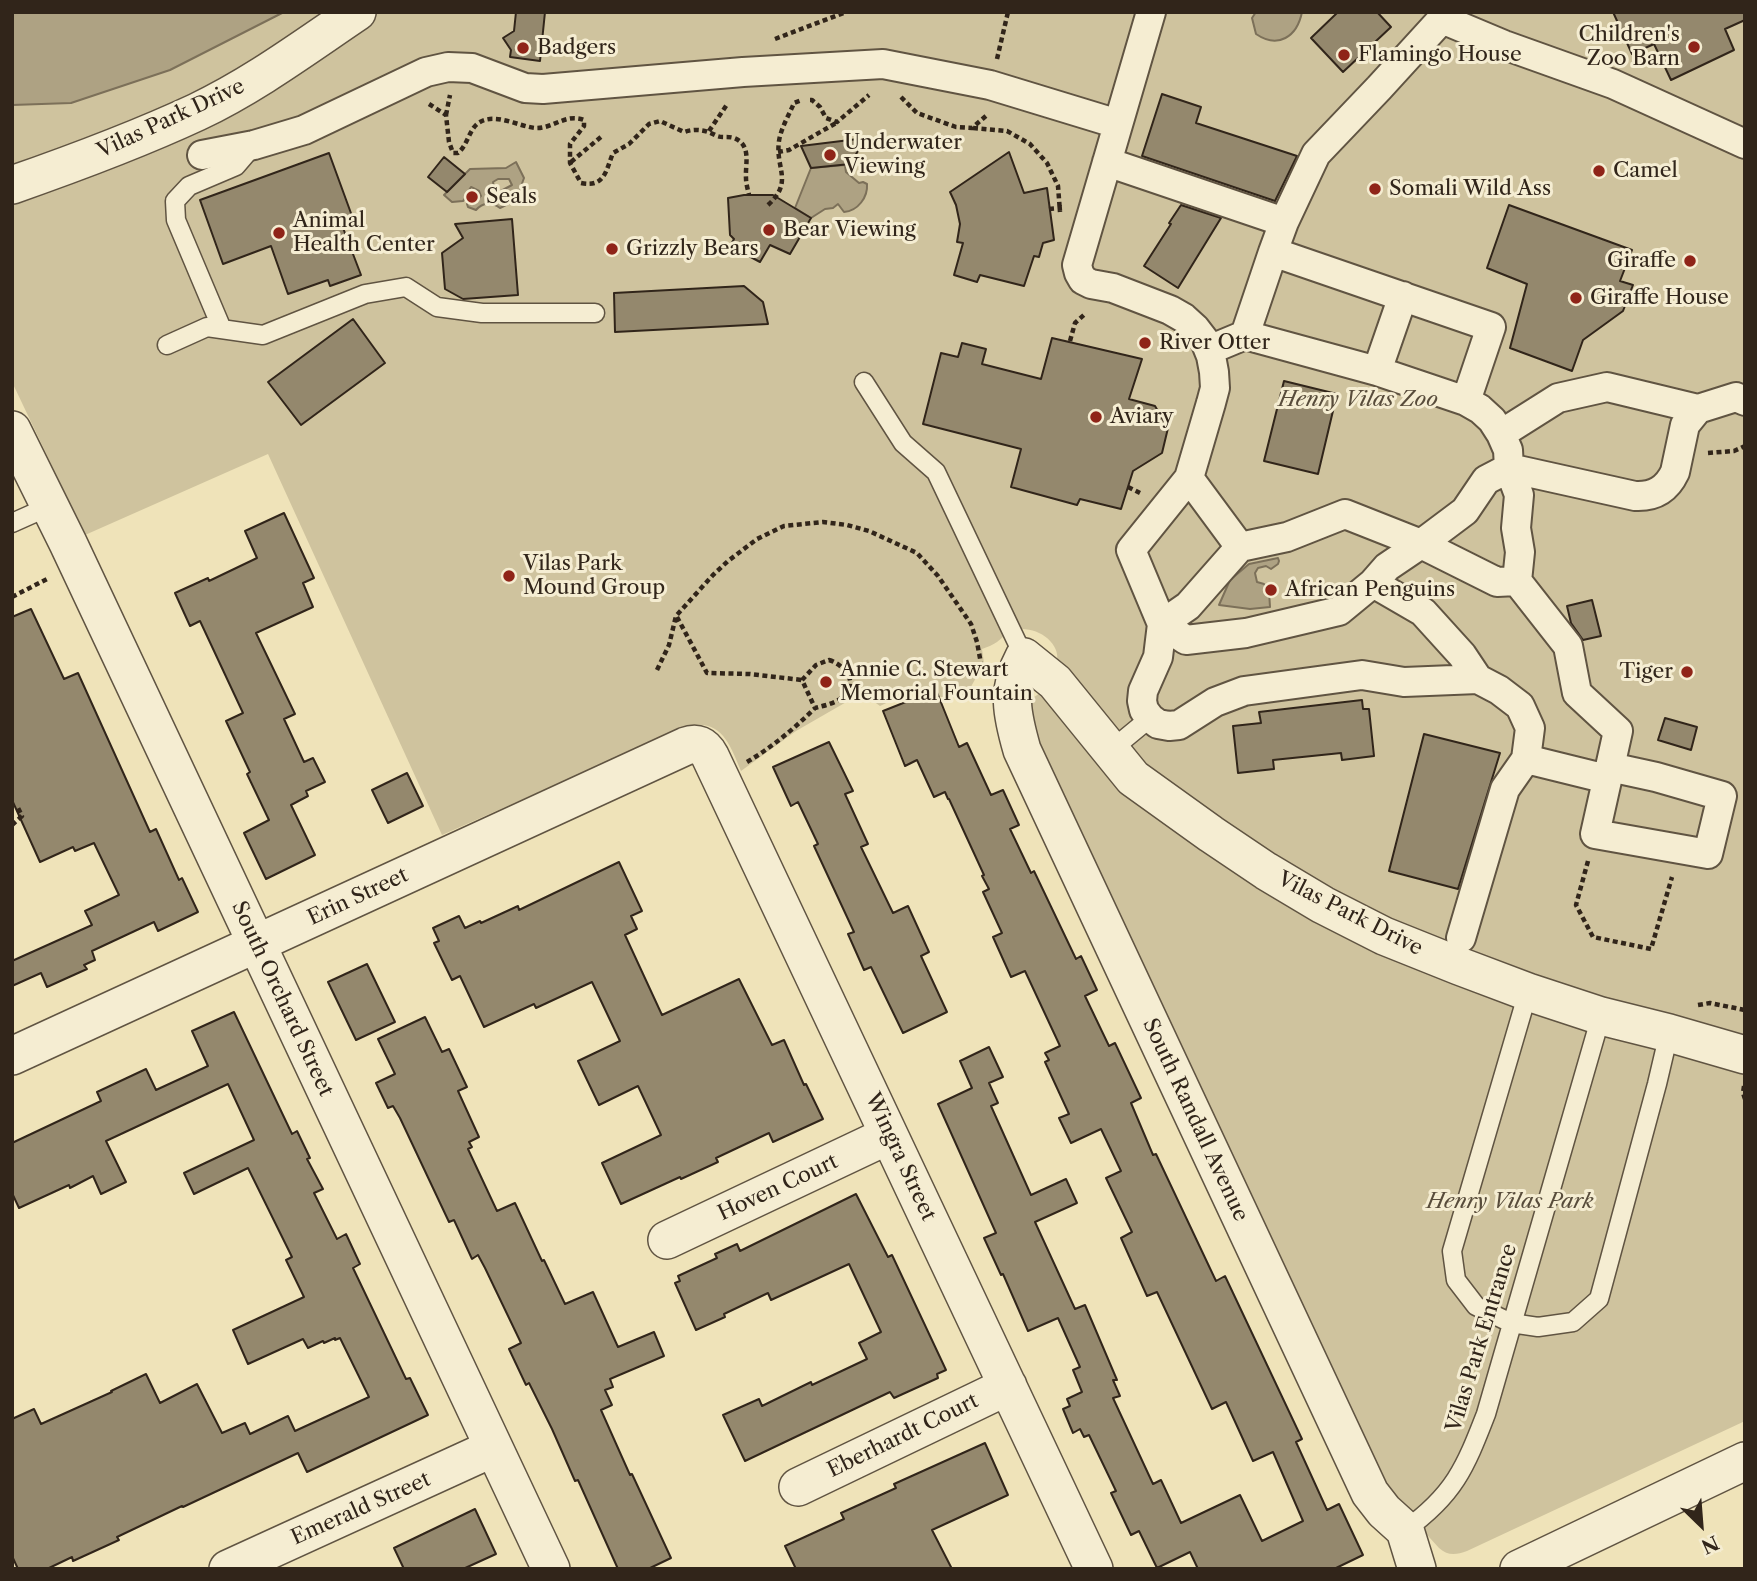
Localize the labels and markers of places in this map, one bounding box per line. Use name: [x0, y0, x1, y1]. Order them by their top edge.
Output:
place label: Children's Zoo Barn: [1579, 22, 1680, 72]
place label: Badgers: [537, 35, 616, 61]
marker: Children's Zoo Barn: [1686, 39, 1702, 55]
marker: Badgers: [515, 40, 531, 56]
place label: Flamingo House: [1358, 42, 1522, 68]
marker: Flamingo House: [1336, 47, 1352, 63]
place label: Underwater Viewing: [844, 130, 962, 180]
marker: Underwater Viewing: [822, 147, 838, 163]
place label: Camel: [1613, 158, 1678, 184]
marker: Camel: [1591, 163, 1607, 179]
place label: Somali Wild Ass: [1389, 176, 1551, 202]
marker: Somali Wild Ass: [1367, 181, 1383, 197]
place label: Seals: [486, 184, 537, 210]
marker: Seals: [464, 189, 480, 205]
place label: Animal Health Center: [293, 208, 435, 258]
place label: Bear Viewing: [783, 217, 916, 243]
marker: Bear Viewing: [761, 222, 777, 238]
marker: Animal Health Center: [271, 225, 287, 241]
place label: Grizzly Bears: [626, 236, 759, 262]
marker: Grizzly Bears: [604, 241, 620, 257]
place label: Giraffe: [1607, 248, 1676, 274]
marker: Giraffe: [1682, 253, 1698, 269]
place label: Giraffe House: [1590, 285, 1729, 311]
marker: Giraffe House: [1568, 290, 1584, 306]
place label: River Otter: [1159, 330, 1270, 356]
marker: River Otter: [1137, 335, 1153, 351]
place label: Aviary: [1110, 404, 1174, 430]
marker: Aviary: [1088, 409, 1104, 425]
place label: Vilas Park Mound Group: [523, 551, 665, 601]
marker: Vilas Park Mound Group: [501, 568, 517, 584]
place label: African Penguins: [1285, 577, 1455, 603]
marker: African Penguins: [1263, 582, 1279, 598]
place label: Annie C. Stewart Memorial Fountain: [840, 657, 1033, 707]
place label: Tiger: [1620, 659, 1673, 685]
marker: Tiger: [1679, 664, 1695, 680]
marker: Annie C. Stewart Memorial Fountain: [818, 674, 834, 690]

